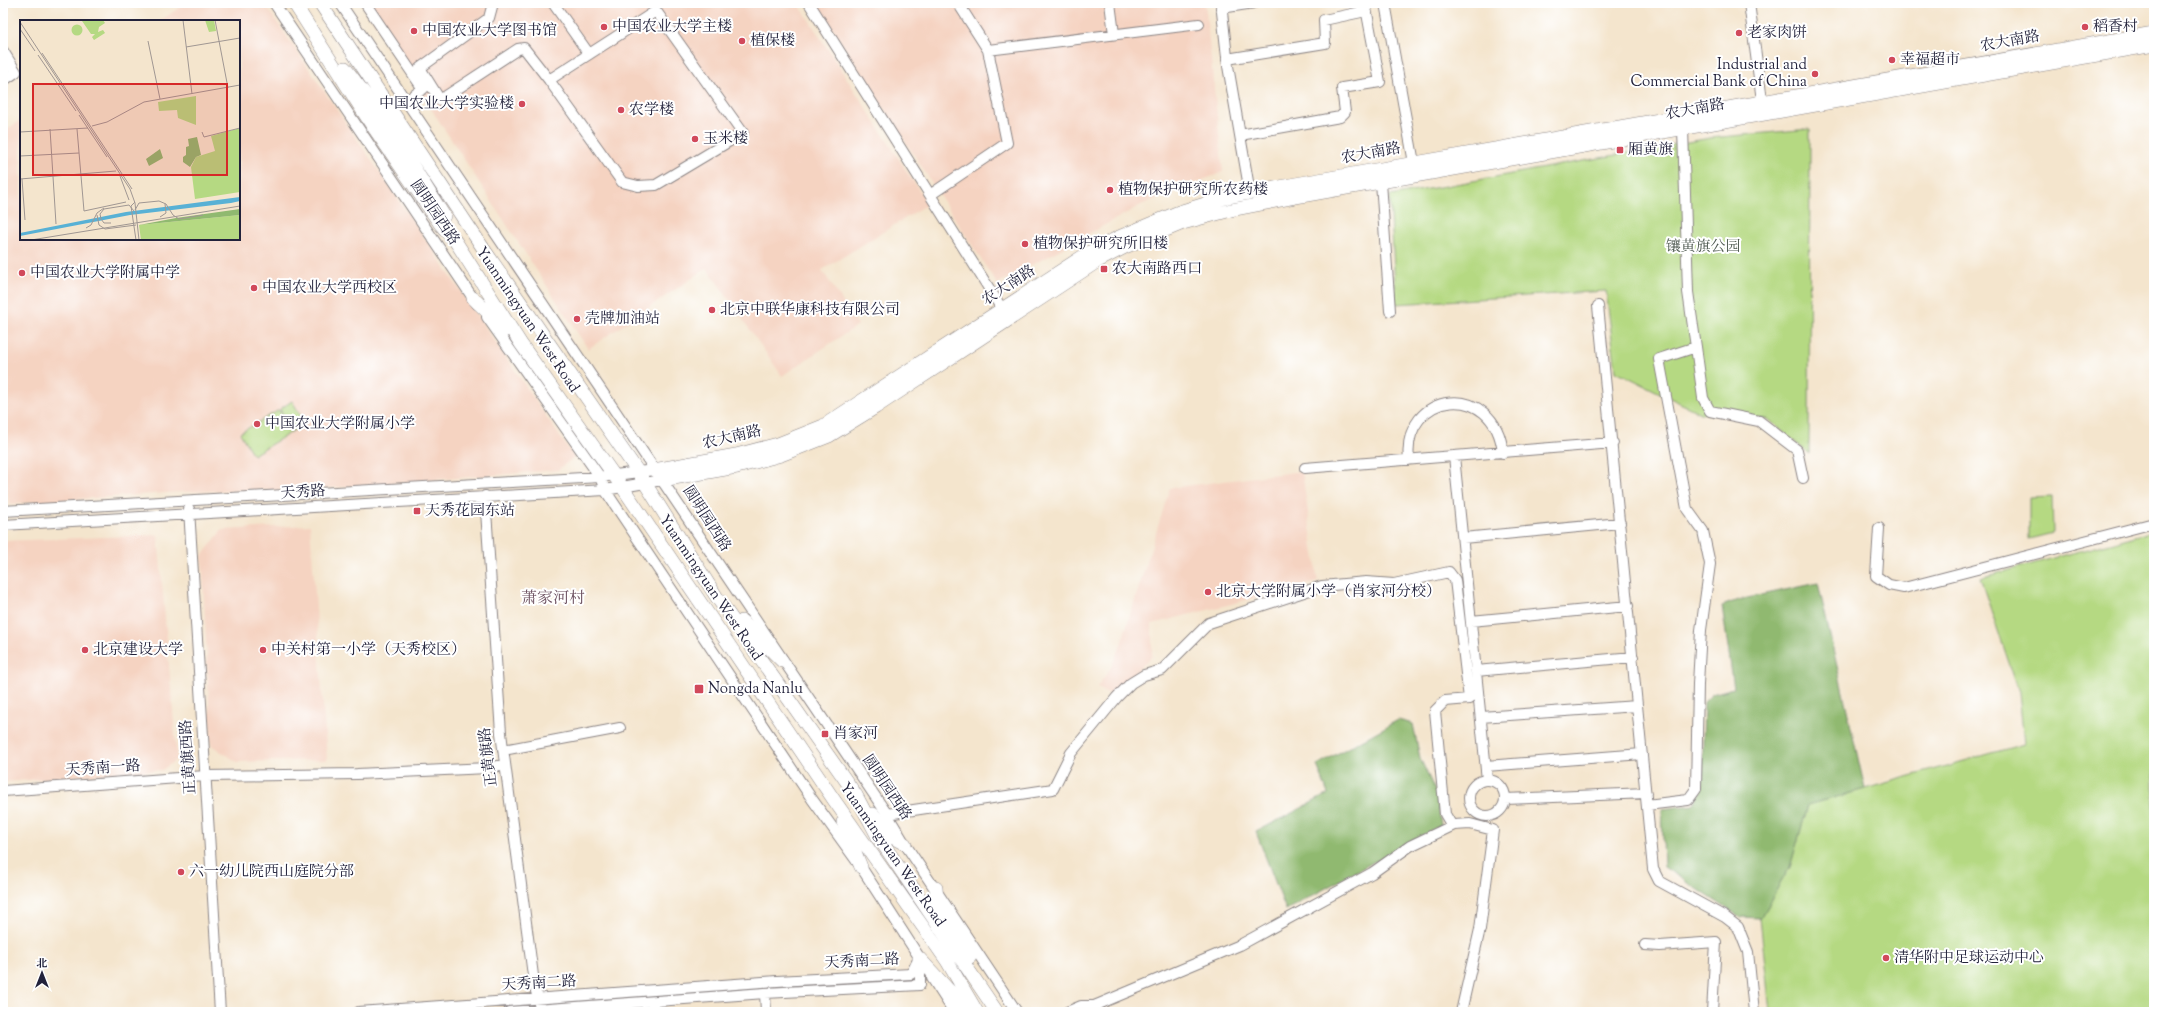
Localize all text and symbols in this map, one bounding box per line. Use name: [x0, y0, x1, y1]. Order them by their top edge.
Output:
place label: 中国农业大学主楼: [612, 17, 732, 38]
place label: 稻香村: [2093, 17, 2138, 38]
inset map: [20, 20, 240, 240]
place label: 中国农业大学图书馆: [422, 21, 557, 42]
marker: 中国农业大学主楼: [599, 22, 609, 32]
marker: 稻香村: [2080, 22, 2090, 32]
place label: 老家肉饼: [1747, 23, 1807, 44]
marker: 中国农业大学图书馆: [409, 26, 419, 36]
street label: 农大南路: [1979, 26, 2041, 58]
marker: 老家肉饼: [1734, 28, 1744, 38]
place label: 植保楼: [750, 31, 795, 52]
marker: 植保楼: [737, 36, 747, 46]
place label: 幸福超市: [1900, 50, 1960, 71]
place label: Industrial and Commercial Bank of China: [1630, 55, 1808, 93]
marker: 幸福超市: [1887, 55, 1897, 65]
marker: Industrial and Commercial Bank of China: [1810, 69, 1820, 79]
place label: 中国农业大学实验楼: [379, 94, 514, 115]
street label: 农大南路: [1664, 94, 1726, 126]
marker: 中国农业大学实验楼: [517, 99, 527, 109]
place label: 农学楼: [629, 100, 674, 121]
marker: 农学楼: [616, 105, 626, 115]
place label: 玉米楼: [703, 129, 748, 150]
marker: 玉米楼: [690, 134, 700, 144]
street label: 农大南路: [1340, 138, 1402, 170]
place label: 厢黄旗: [1628, 140, 1673, 161]
marker: 厢黄旗: [1615, 145, 1625, 155]
street label: 圆明园西路: [404, 176, 464, 250]
place label: 植物保护研究所农药楼: [1118, 180, 1268, 201]
marker: 植物保护研究所农药楼: [1105, 185, 1115, 195]
place label: 植物保护研究所旧楼: [1033, 234, 1168, 255]
park label: 镶黄旗公园: [1665, 237, 1741, 258]
marker: 植物保护研究所旧楼: [1020, 239, 1030, 249]
street label: Yuanmingyuan West Road: [470, 243, 584, 398]
place label: 农大南路西口: [1112, 259, 1202, 280]
street label: 农大南路: [978, 261, 1040, 311]
place label: 中国农业大学附属中学: [30, 263, 180, 284]
marker: 农大南路西口: [1099, 264, 1109, 274]
marker: 中国农业大学附属中学: [17, 268, 27, 278]
place label: 中国农业大学西校区: [262, 278, 397, 299]
marker: 中国农业大学西校区: [249, 283, 259, 293]
place label: 北京中联华康科技有限公司: [720, 300, 900, 321]
marker: 北京中联华康科技有限公司: [707, 305, 717, 315]
place label: 壳牌加油站: [585, 309, 660, 330]
marker: 壳牌加油站: [572, 314, 582, 324]
place label: 中国农业大学附属小学: [265, 414, 415, 435]
marker: 中国农业大学附属小学: [252, 419, 262, 429]
street label: 农大南路: [700, 421, 764, 455]
street label: 天秀路: [280, 481, 326, 505]
street label: 圆明园西路: [677, 482, 735, 556]
place label: 天秀花园东站: [425, 501, 515, 522]
marker: 天秀花园东站: [412, 506, 422, 516]
street label: Yuanmingyuan West Road: [653, 511, 767, 666]
place label: 北京大学附属小学（肖家河分校）: [1216, 582, 1441, 603]
marker: 北京大学附属小学（肖家河分校）: [1203, 587, 1213, 597]
district label: 萧家河村: [521, 588, 585, 611]
place label: 北京建设大学: [93, 640, 183, 661]
place label: 中关村第一小学（天秀校区）: [271, 640, 466, 661]
marker: 北京建设大学: [80, 645, 90, 655]
marker: 中关村第一小学（天秀校区）: [258, 645, 268, 655]
place label: Nongda Nanlu: [708, 679, 803, 700]
marker: Nongda Nanlu: [693, 683, 705, 695]
street label: 正黄旗西路: [176, 719, 202, 795]
place label: 肖家河: [833, 724, 878, 745]
street label: 正黄旗路: [475, 726, 503, 788]
marker: 肖家河: [820, 729, 830, 739]
street label: 圆明园西路: [856, 751, 916, 825]
street label: 天秀南一路: [65, 756, 141, 782]
street label: Yuanmingyuan West Road: [834, 779, 950, 932]
place label: 六一幼儿院西山庭院分部: [189, 862, 354, 883]
marker: 六一幼儿院西山庭院分部: [176, 867, 186, 877]
place label: 清华附中足球运动中心: [1894, 948, 2044, 969]
street label: 天秀南二路: [824, 950, 900, 974]
north arrow: [22, 953, 62, 993]
marker: 清华附中足球运动中心: [1881, 953, 1891, 963]
text: 北: [37, 956, 48, 972]
street label: 天秀南二路: [501, 972, 577, 996]

